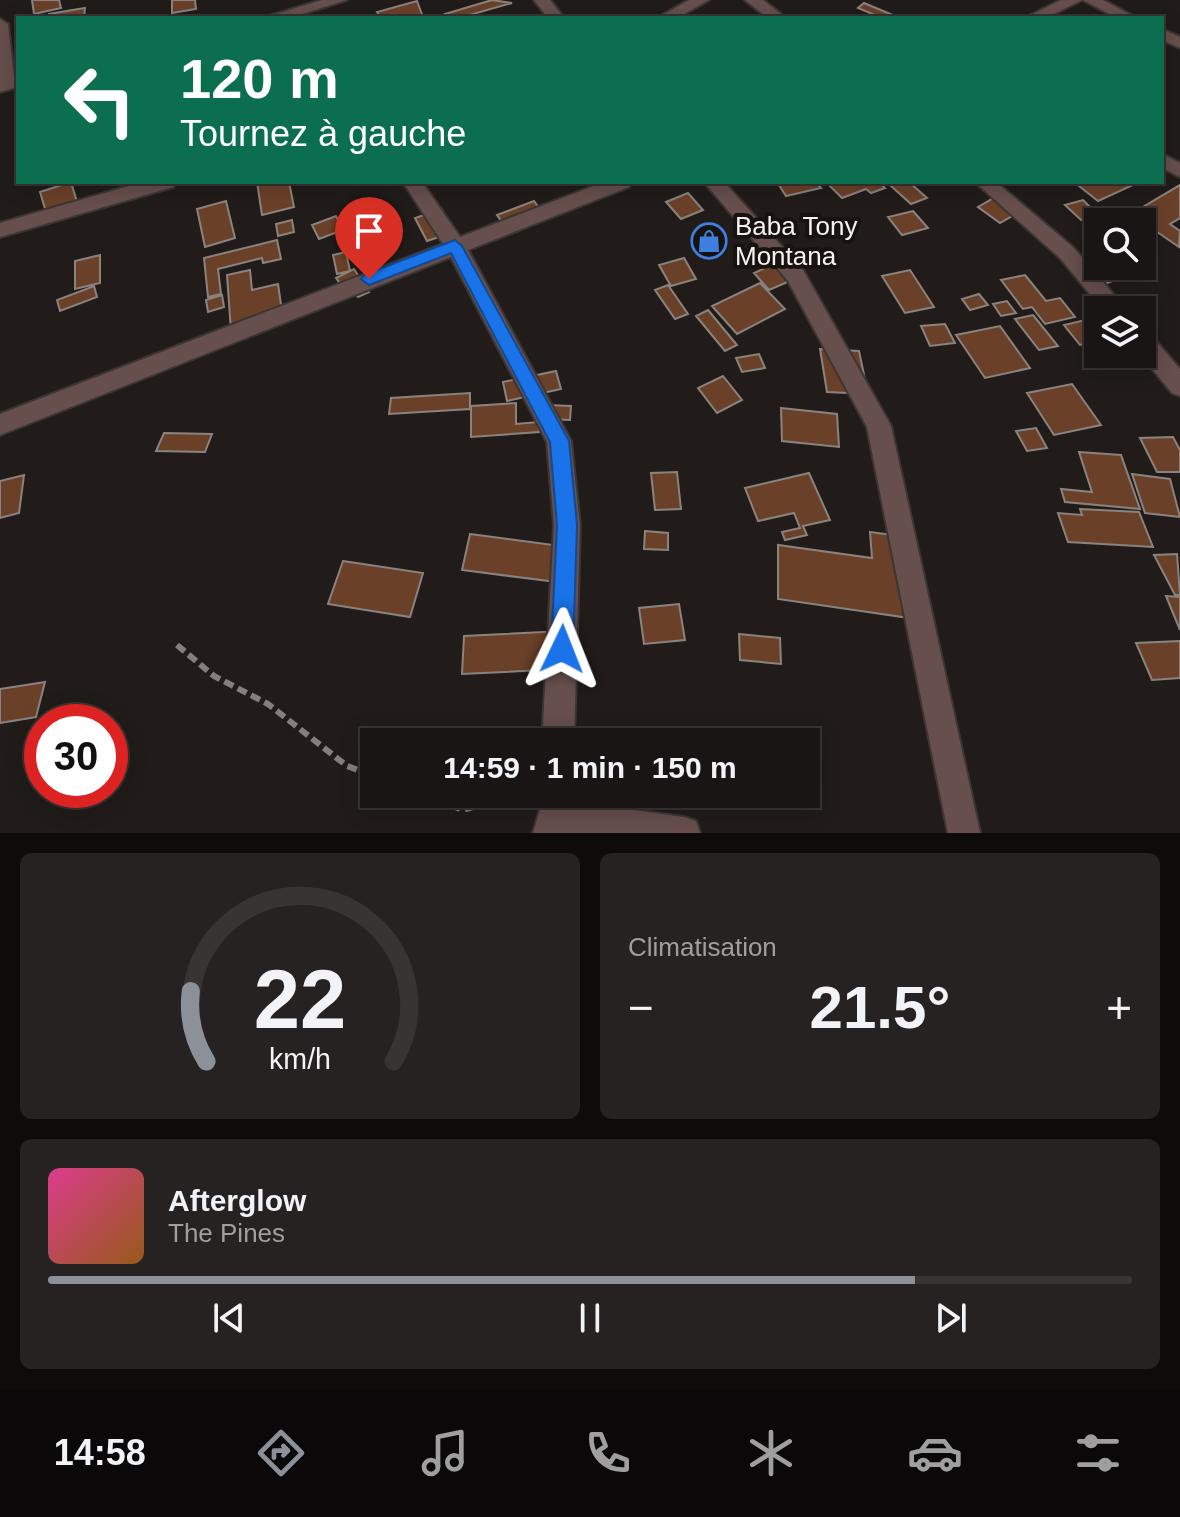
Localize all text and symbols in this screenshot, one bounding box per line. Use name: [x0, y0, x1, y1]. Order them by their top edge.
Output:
text: 120 m: [180, 47, 339, 110]
icon: left: [48, 48, 152, 152]
text: Tournez à gauche: [180, 113, 466, 154]
pin: [335, 197, 403, 279]
map controls: [1084, 208, 1156, 368]
button: search: [1084, 208, 1156, 280]
icon: arrive: [347, 209, 391, 253]
place label: Baba Tony Montana: [735, 211, 857, 271]
shop icon: Baba Tony Montana: [690, 222, 728, 260]
button: layers: [1084, 296, 1156, 368]
position arrow: [520, 607, 604, 691]
speed limit sign: 30: [24, 704, 128, 808]
text: 14:59 · 1 min · 150 m: [443, 751, 737, 784]
text: Climatisation: [628, 932, 777, 962]
text: 22: [254, 953, 346, 1046]
text: 21.5°: [810, 974, 950, 1041]
text: −: [628, 983, 654, 1032]
text: +: [1106, 983, 1132, 1032]
text: km/h: [269, 1043, 331, 1075]
text: Afterglow: [168, 1184, 306, 1217]
text: The Pines: [168, 1218, 285, 1248]
icon: previous: [207, 1296, 251, 1340]
icon: pause: [568, 1296, 612, 1340]
icon: next: [929, 1296, 973, 1340]
icon: directions: [253, 1425, 309, 1481]
icon: music: [417, 1425, 473, 1481]
icon: phone: [580, 1425, 636, 1481]
icon: climate: [743, 1425, 799, 1481]
icon: car: [907, 1425, 963, 1481]
icon: filters: [1070, 1425, 1126, 1481]
text: 14:58: [54, 1432, 146, 1473]

